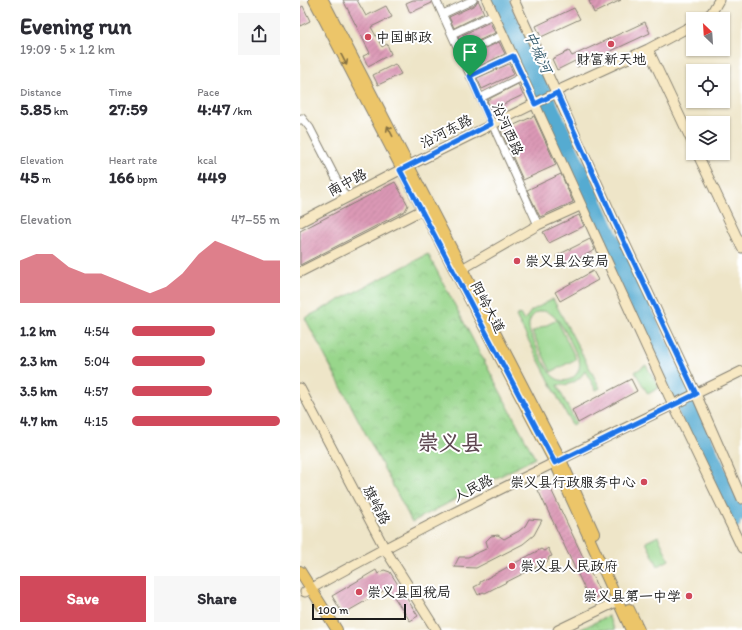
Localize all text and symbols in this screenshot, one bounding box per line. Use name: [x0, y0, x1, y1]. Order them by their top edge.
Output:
north arrow: [686, 12, 730, 56]
map controls: [686, 12, 730, 160]
text: Evening run: [20, 13, 132, 40]
button: share: [238, 13, 280, 55]
water label: 中城河: [520, 28, 557, 79]
place label: 中国邮政: [376, 29, 432, 46]
marker: 中国邮政: [363, 32, 373, 42]
pin: [453, 35, 487, 76]
marker: 财富新天地: [606, 39, 616, 49]
icon: arrive: [459, 41, 481, 63]
text: 19:09 · 5 × 1.2 km: [20, 42, 115, 57]
place label: 财富新天地: [576, 51, 646, 68]
one-way arrow: [341, 53, 348, 65]
button: locate: [686, 64, 730, 108]
text: Distance: [20, 86, 61, 99]
text: Time: [109, 86, 132, 99]
text: Pace: [197, 86, 219, 99]
text: 5.85: [20, 99, 51, 119]
text: 27:59: [109, 99, 148, 119]
text: 4:47: [197, 99, 230, 119]
street label: 沿河西路: [488, 100, 527, 158]
text: km: [51, 105, 68, 118]
text: /km: [230, 105, 252, 118]
street label: 沿河东路: [417, 111, 475, 152]
button: layers: [686, 116, 730, 160]
one-way arrow: [386, 126, 393, 138]
text: Elevation: [20, 154, 64, 167]
text: Heart rate: [109, 154, 157, 167]
text: kcal: [197, 154, 217, 167]
street label: 南中路: [325, 165, 370, 200]
text: 45: [20, 167, 39, 187]
text: 166: [109, 167, 135, 187]
text: 449: [197, 167, 227, 187]
text: m: [39, 173, 51, 186]
text: bpm: [135, 173, 157, 186]
text: Elevation: [20, 212, 72, 227]
text: 47–55 m: [231, 212, 280, 227]
place label: 崇义县公安局: [525, 253, 609, 270]
marker: 崇义县公安局: [512, 256, 522, 266]
street label: 阳岭大道: [467, 279, 508, 336]
text: 1.2 km: [20, 324, 56, 339]
text: 4:54: [84, 324, 110, 339]
text: 2.3 km: [20, 354, 57, 369]
text: 5:04: [84, 354, 110, 369]
text: 3.5 km: [20, 384, 57, 399]
text: 4:57: [84, 384, 108, 399]
text: 4.7 km: [20, 414, 58, 429]
text: 4:15: [84, 414, 108, 429]
district label: 崇义县: [417, 429, 483, 456]
street label: 人民路: [451, 471, 496, 506]
place label: 崇义县行政服务中心: [510, 474, 636, 491]
marker: 崇义县行政服务中心: [639, 477, 649, 487]
street label: 旗岭路: [359, 483, 394, 528]
place label: 崇义县人民政府: [520, 558, 618, 575]
marker: 崇义县人民政府: [507, 561, 517, 571]
button: Save: [20, 576, 146, 622]
button: Share: [154, 576, 280, 622]
place label: 崇义县国税局: [367, 584, 451, 601]
marker: 崇义县国税局: [354, 587, 364, 597]
place label: 崇义县第一中学: [583, 588, 681, 605]
marker: 崇义县第一中学: [684, 591, 694, 601]
scale bar: [312, 602, 406, 621]
text: 100 m: [318, 604, 348, 617]

